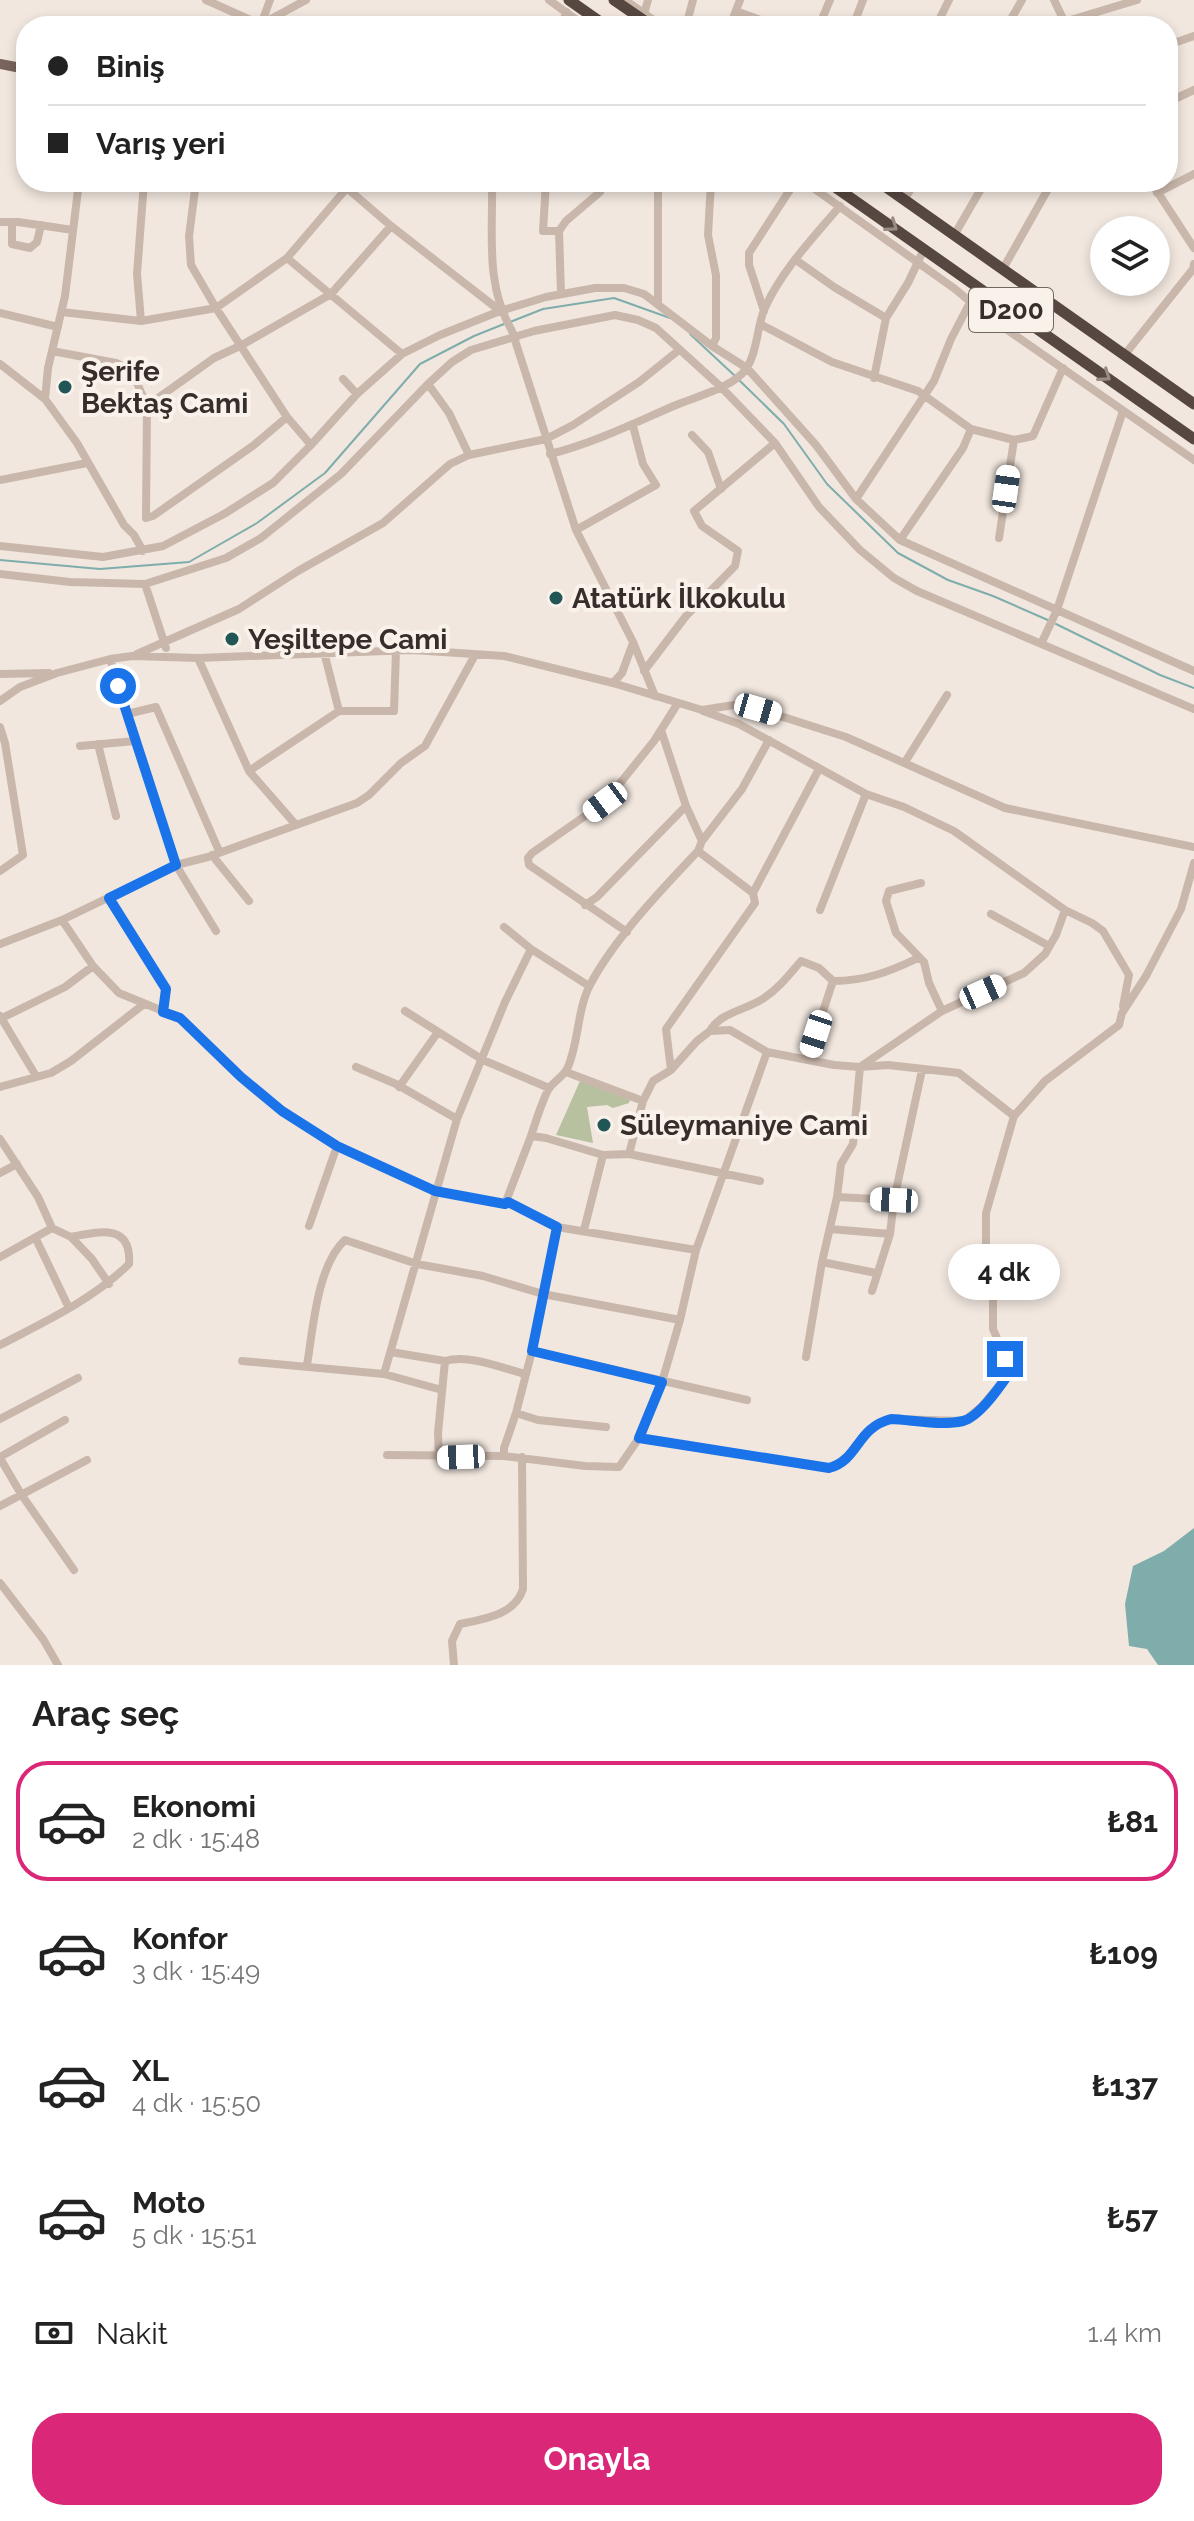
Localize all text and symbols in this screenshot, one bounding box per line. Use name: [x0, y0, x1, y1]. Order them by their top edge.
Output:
text: Biniş: [96, 49, 165, 84]
text: Varış yeri: [96, 126, 225, 161]
one-way arrow: [884, 216, 898, 231]
map controls: [1090, 216, 1170, 296]
button: layers: [1090, 216, 1170, 296]
road number: D200: [969, 288, 1053, 332]
place label: Şerife Bektaş Cami: [81, 355, 248, 420]
one-way arrow: [1096, 366, 1111, 381]
marker: Şerife Bektaş Cami: [56, 378, 74, 396]
car: [991, 464, 1021, 514]
place label: Atatürk İlkokulu: [572, 582, 786, 615]
marker: Atatürk İlkokulu: [547, 589, 565, 607]
place label: Yeşiltepe Cami: [248, 623, 447, 656]
marker: Yeşiltepe Cami: [223, 630, 241, 648]
route start: [100, 668, 136, 704]
car: [732, 691, 784, 727]
car: [579, 778, 631, 826]
car: [956, 971, 1010, 1013]
car: [797, 1007, 835, 1061]
place label: Süleymaniye Cami: [620, 1109, 868, 1142]
marker: Süleymaniye Cami: [595, 1116, 613, 1134]
car: [869, 1187, 919, 1213]
callout: 4 dk: [949, 1243, 1061, 1299]
text: 4 dk: [978, 1257, 1030, 1287]
route end: [987, 1341, 1023, 1377]
car: [437, 1444, 485, 1470]
text: Araç seç: [32, 1692, 179, 1734]
icon: car: [36, 1785, 108, 1857]
text: Ekonomi: [132, 1789, 256, 1824]
text: ₺81: [1107, 1804, 1158, 1839]
text: 2 dk · 15:48: [132, 1824, 260, 1854]
icon: car: [36, 1917, 108, 1989]
text: Konfor: [132, 1921, 228, 1956]
text: ₺109: [1089, 1936, 1158, 1971]
text: 3 dk · 15:49: [132, 1956, 260, 1986]
icon: car: [36, 2049, 108, 2121]
text: XL: [132, 2053, 169, 2088]
text: ₺137: [1092, 2068, 1158, 2103]
text: 4 dk · 15:50: [132, 2088, 261, 2118]
icon: car: [36, 2181, 108, 2253]
text: Moto: [132, 2185, 205, 2220]
text: ₺57: [1107, 2200, 1158, 2235]
text: 5 dk · 15:51: [132, 2220, 256, 2250]
icon: cash: [32, 2311, 76, 2355]
text: Nakit: [96, 2316, 168, 2351]
text: 1.4 km: [1087, 2318, 1162, 2348]
button: Onayla: [32, 2413, 1162, 2505]

